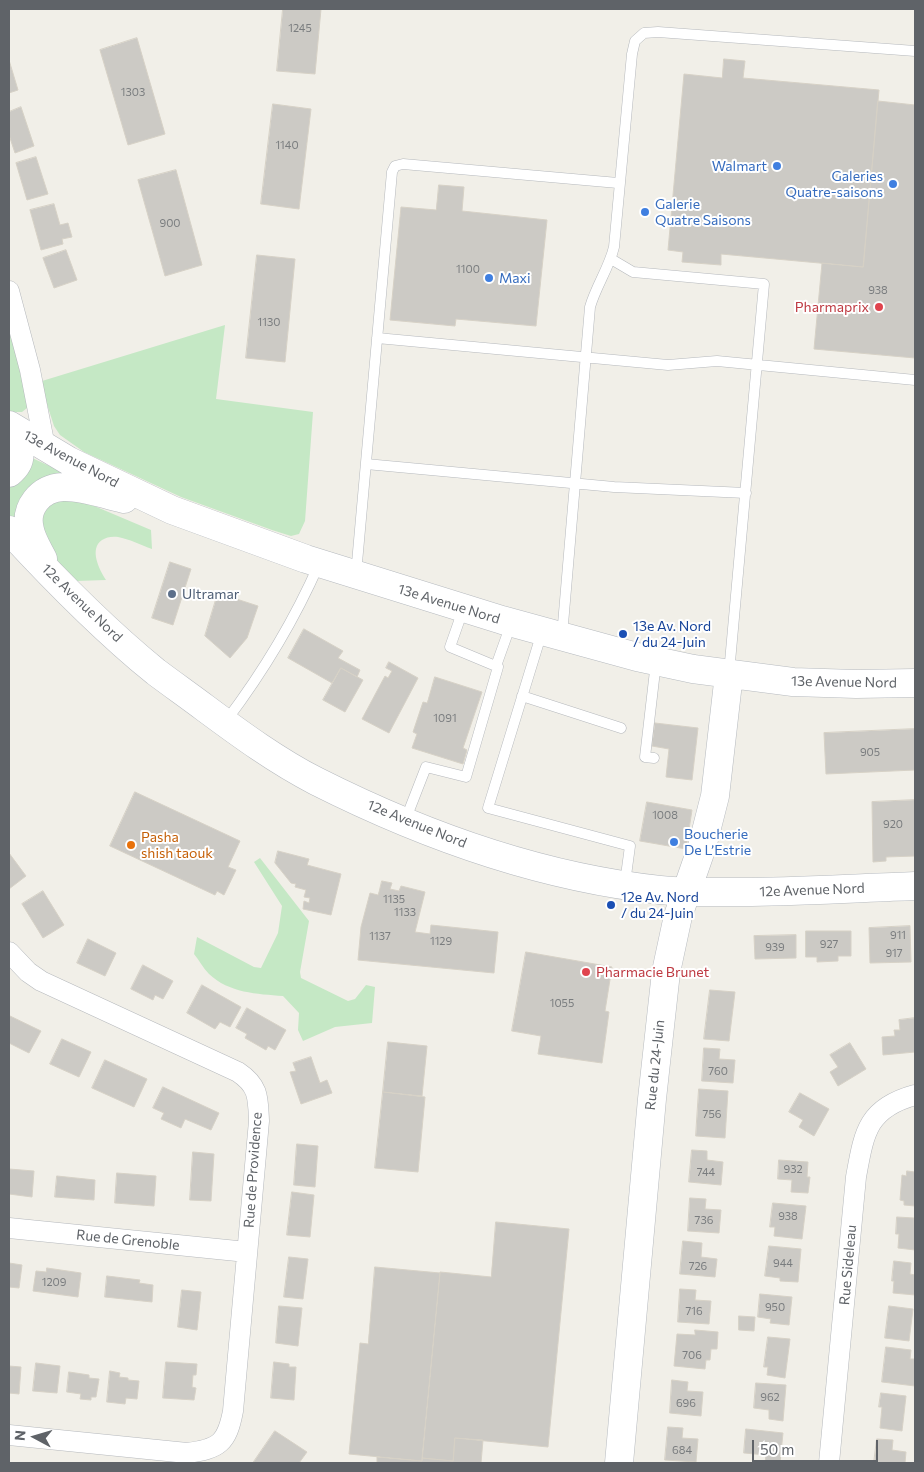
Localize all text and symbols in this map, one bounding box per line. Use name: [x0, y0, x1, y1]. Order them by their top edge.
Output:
house number: 1245: [288, 21, 312, 35]
house number: 1303: [121, 85, 145, 99]
house number: 1140: [275, 138, 299, 152]
place label: Walmart: [712, 158, 767, 174]
marker: Walmart: [771, 160, 783, 172]
place label: Galeries Quatre-saisons: [786, 168, 883, 200]
marker: Galeries Quatre-saisons: [887, 178, 899, 190]
place label: Galerie Quatre Saisons: [655, 196, 751, 228]
marker: Galerie Quatre Saisons: [639, 206, 651, 218]
house number: 900: [159, 216, 181, 230]
house number: 1100: [456, 262, 480, 276]
place label: Maxi: [499, 270, 531, 286]
marker: Maxi: [483, 272, 495, 284]
house number: 938: [868, 283, 888, 297]
place label: Pharmaprix: [795, 299, 869, 315]
marker: Pharmaprix: [873, 301, 885, 313]
house number: 1130: [258, 315, 280, 329]
street label: 13e Avenue Nord: [20, 427, 122, 491]
street label: 12e Avenue Nord: [38, 560, 126, 646]
street label: 13e Avenue Nord: [396, 581, 502, 627]
place label: Ultramar: [182, 586, 239, 602]
marker: Ultramar: [166, 588, 178, 600]
place label: 13e Av. Nord / du 24-Juin: [633, 618, 711, 650]
marker: 13e Av. Nord / du 24-Juin: [617, 628, 629, 640]
street label: 13e Avenue Nord: [791, 673, 897, 691]
house number: 1091: [433, 711, 457, 725]
house number: 905: [860, 745, 880, 759]
street label: 12e Avenue Nord: [365, 796, 469, 852]
house number: 1008: [652, 808, 678, 822]
house number: 920: [883, 817, 903, 831]
place label: Boucherie De L’Estrie: [684, 826, 751, 859]
place label: Pasha shish taouk: [141, 829, 213, 862]
marker: Boucherie De L’Estrie: [668, 836, 680, 848]
marker: Pasha shish taouk: [125, 839, 137, 851]
street label: 12e Avenue Nord: [759, 880, 865, 900]
place label: 12e Av. Nord / du 24-Juin: [621, 889, 699, 922]
house number: 1135: [383, 892, 405, 906]
marker: 12e Av. Nord / du 24-Juin: [605, 899, 617, 911]
house number: 1133: [394, 905, 416, 919]
house number: 911: [890, 928, 906, 942]
house number: 1137: [369, 929, 391, 943]
house number: 1129: [430, 934, 452, 948]
house number: 927: [820, 937, 838, 951]
house number: 939: [765, 940, 785, 954]
house number: 917: [885, 946, 903, 960]
place label: Pharmacie Brunet: [596, 964, 709, 980]
marker: Pharmacie Brunet: [580, 966, 592, 978]
house number: 1055: [550, 996, 574, 1010]
street label: Rue du 24-Juin: [642, 1019, 668, 1111]
house number: 760: [708, 1064, 728, 1078]
house number: 756: [703, 1107, 721, 1121]
street label: Rue de Providence: [241, 1111, 265, 1229]
house number: 932: [784, 1162, 802, 1176]
house number: 744: [697, 1165, 715, 1179]
house number: 938: [778, 1209, 798, 1223]
house number: 736: [695, 1213, 713, 1227]
street label: Rue Sideleau: [836, 1224, 860, 1306]
street label: Rue de Grenoble: [75, 1226, 181, 1254]
house number: 944: [773, 1256, 793, 1270]
house number: 726: [689, 1259, 707, 1273]
house number: 1209: [42, 1275, 66, 1289]
house number: 950: [765, 1300, 785, 1314]
house number: 716: [685, 1304, 703, 1318]
house number: 706: [682, 1348, 702, 1362]
house number: 962: [760, 1390, 780, 1404]
house number: 696: [676, 1396, 696, 1410]
north arrow: [10, 1412, 60, 1462]
text: N: [11, 1429, 29, 1441]
scale bar: [754, 1430, 880, 1462]
text: 50 m: [760, 1440, 794, 1458]
house number: 684: [672, 1443, 692, 1457]

